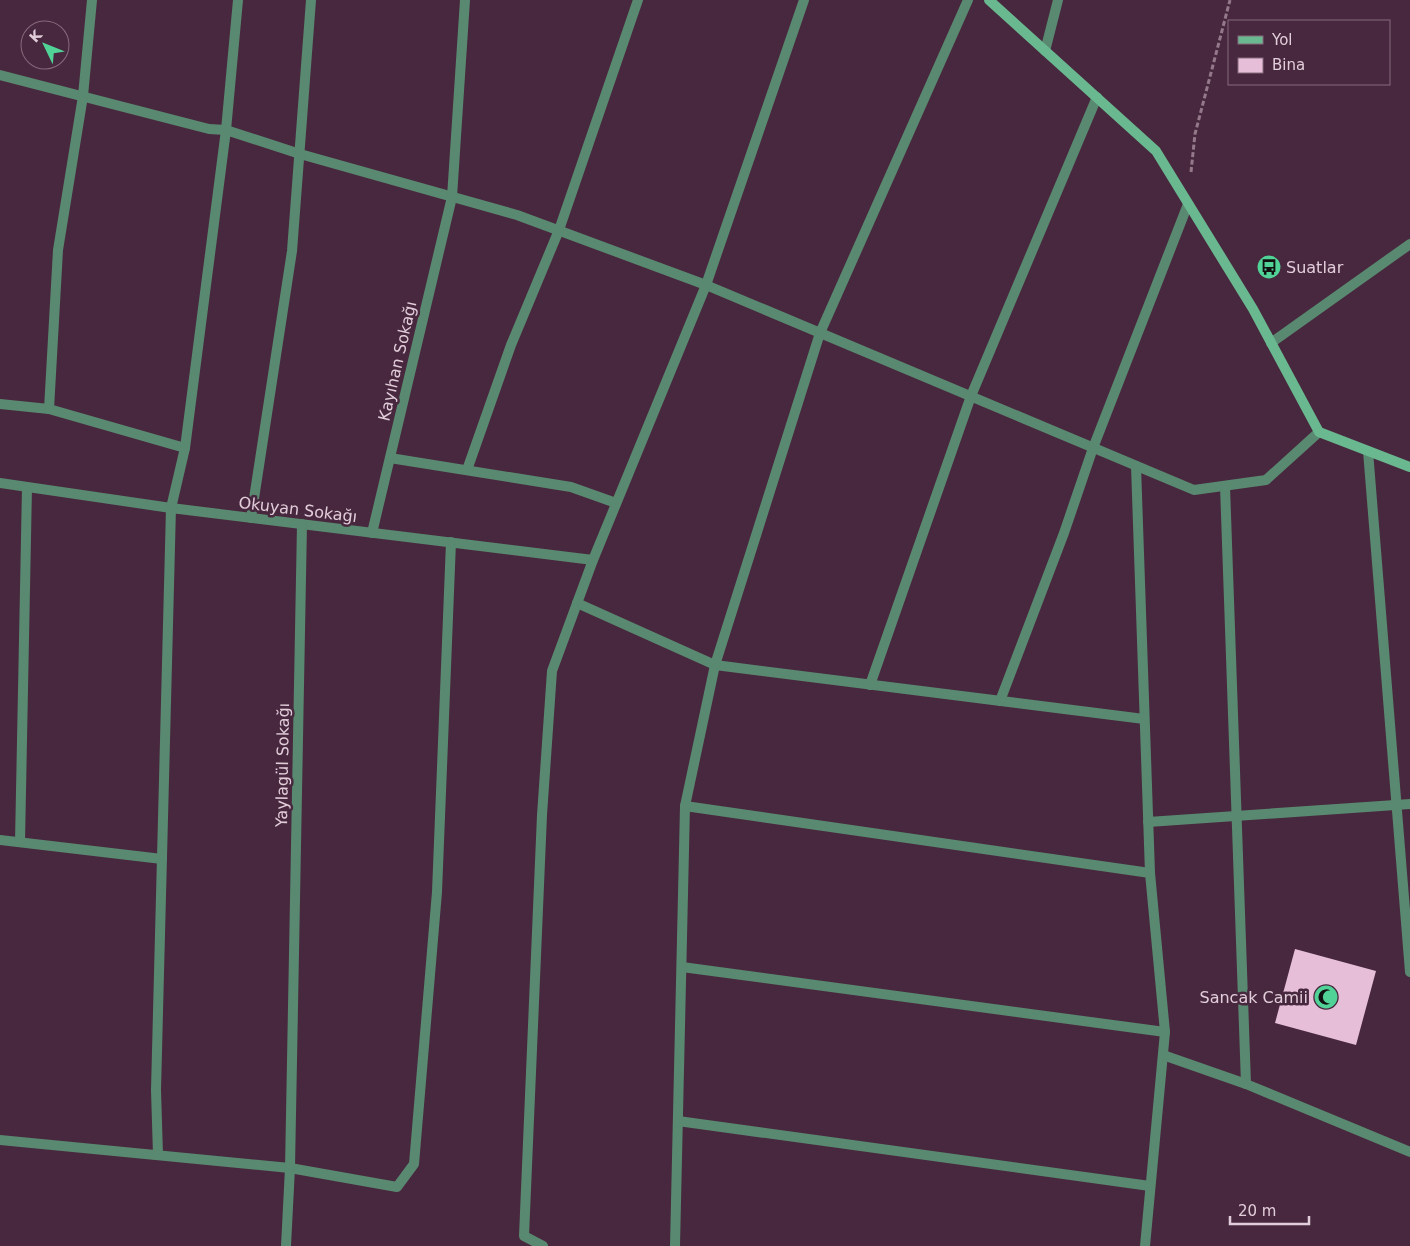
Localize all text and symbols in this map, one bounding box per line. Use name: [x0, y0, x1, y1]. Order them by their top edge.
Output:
north arrow: [20, 20, 70, 70]
legend: [1228, 20, 1390, 85]
text: K: [26, 26, 46, 46]
text: Yol: [1271, 31, 1293, 49]
text: Bina: [1272, 56, 1305, 74]
bus stop icon: Suatlar: [1256, 254, 1282, 280]
place label: Suatlar: [1286, 258, 1344, 277]
street label: Kayıhan Sokağı: [374, 299, 421, 423]
street label: Okuyan Sokağı: [238, 493, 358, 526]
street label: Yaylagül Sokağı: [272, 703, 293, 828]
mosque icon: Sancak Camii: [1313, 984, 1339, 1010]
place label: Sancak Camii: [1199, 988, 1308, 1007]
scale bar: [1230, 1194, 1309, 1226]
text: 20 m: [1238, 1202, 1276, 1220]

